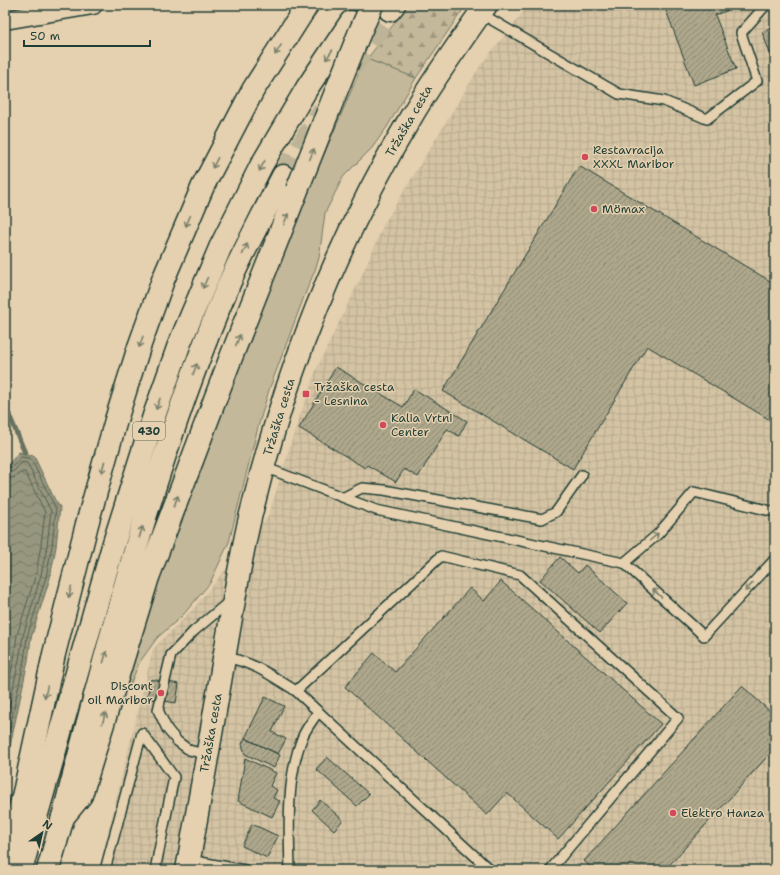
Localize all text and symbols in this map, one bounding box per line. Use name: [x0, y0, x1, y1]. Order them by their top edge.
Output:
scale bar: [24, 22, 150, 48]
text: 50 m: [30, 28, 60, 44]
one-way arrow: [274, 44, 282, 56]
one-way arrow: [325, 49, 333, 60]
street label: Tržaška cesta: [382, 82, 436, 160]
place label: Restavracija XXXL Maribor: [593, 142, 675, 172]
one-way arrow: [309, 149, 316, 161]
marker: Restavracija XXXL Maribor: [580, 152, 590, 162]
one-way arrow: [211, 157, 218, 169]
one-way arrow: [257, 160, 265, 172]
place label: Mömax: [602, 201, 645, 217]
marker: Mömax: [589, 204, 599, 214]
one-way arrow: [282, 214, 290, 226]
one-way arrow: [184, 215, 191, 227]
one-way arrow: [242, 244, 249, 256]
one-way arrow: [201, 276, 208, 288]
one-way arrow: [234, 335, 242, 347]
one-way arrow: [137, 336, 144, 349]
one-way arrow: [191, 364, 199, 376]
street label: Tržaška cesta: [260, 376, 299, 458]
place label: Tržaška cesta - Lesnina: [314, 379, 395, 409]
marker: Tržaška cesta - Lesnina: [301, 389, 311, 399]
one-way arrow: [154, 397, 161, 410]
place label: Kalia Vrtni Center: [391, 410, 453, 440]
marker: Kalia Vrtni Center: [378, 420, 388, 430]
road number: 430: [133, 422, 165, 440]
one-way arrow: [99, 460, 106, 473]
one-way arrow: [173, 495, 181, 507]
one-way arrow: [138, 526, 145, 539]
one-way arrow: [649, 533, 659, 542]
one-way arrow: [744, 582, 753, 592]
one-way arrow: [65, 586, 73, 599]
one-way arrow: [652, 588, 662, 598]
one-way arrow: [102, 651, 109, 664]
place label: Discont oil Maribor: [88, 678, 153, 708]
one-way arrow: [41, 685, 49, 698]
marker: Discont oil Maribor: [156, 688, 166, 698]
street label: Tržaška cesta: [196, 692, 226, 774]
one-way arrow: [101, 711, 108, 724]
place label: Elektro Hanza: [681, 805, 765, 821]
marker: Elektro Hanza: [668, 808, 678, 818]
north arrow: [22, 813, 62, 853]
text: N: [40, 816, 55, 834]

